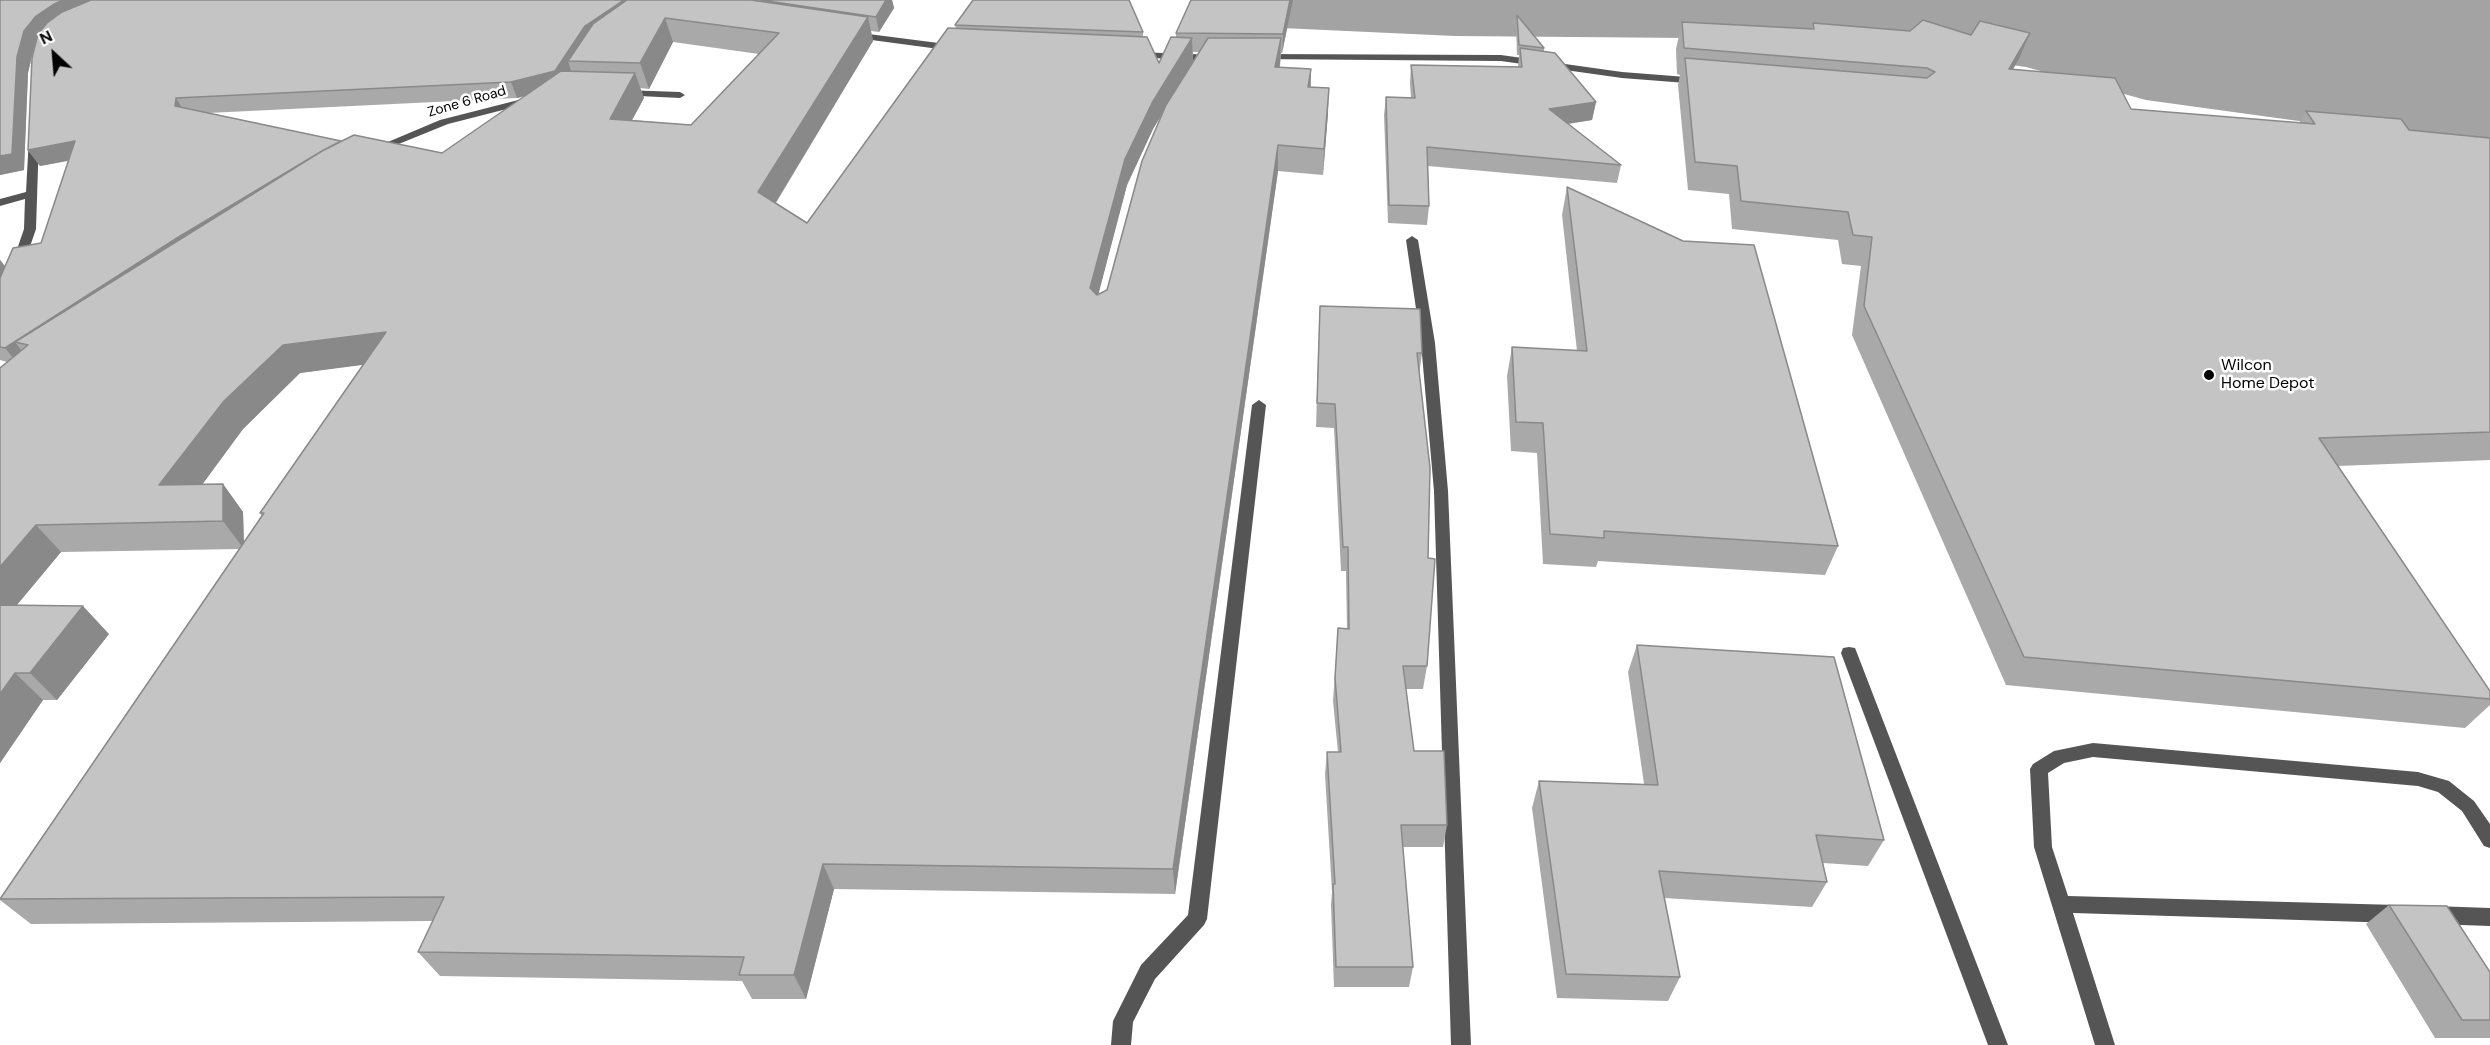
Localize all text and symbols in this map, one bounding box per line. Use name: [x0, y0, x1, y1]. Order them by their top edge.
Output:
north arrow: [24, 24, 84, 84]
text: N: [36, 25, 56, 49]
street label: Zone 6 Road: [426, 83, 508, 121]
place label: Wilcon Home Depot: [2221, 356, 2315, 394]
marker: Wilcon Home Depot: [2202, 368, 2216, 382]

